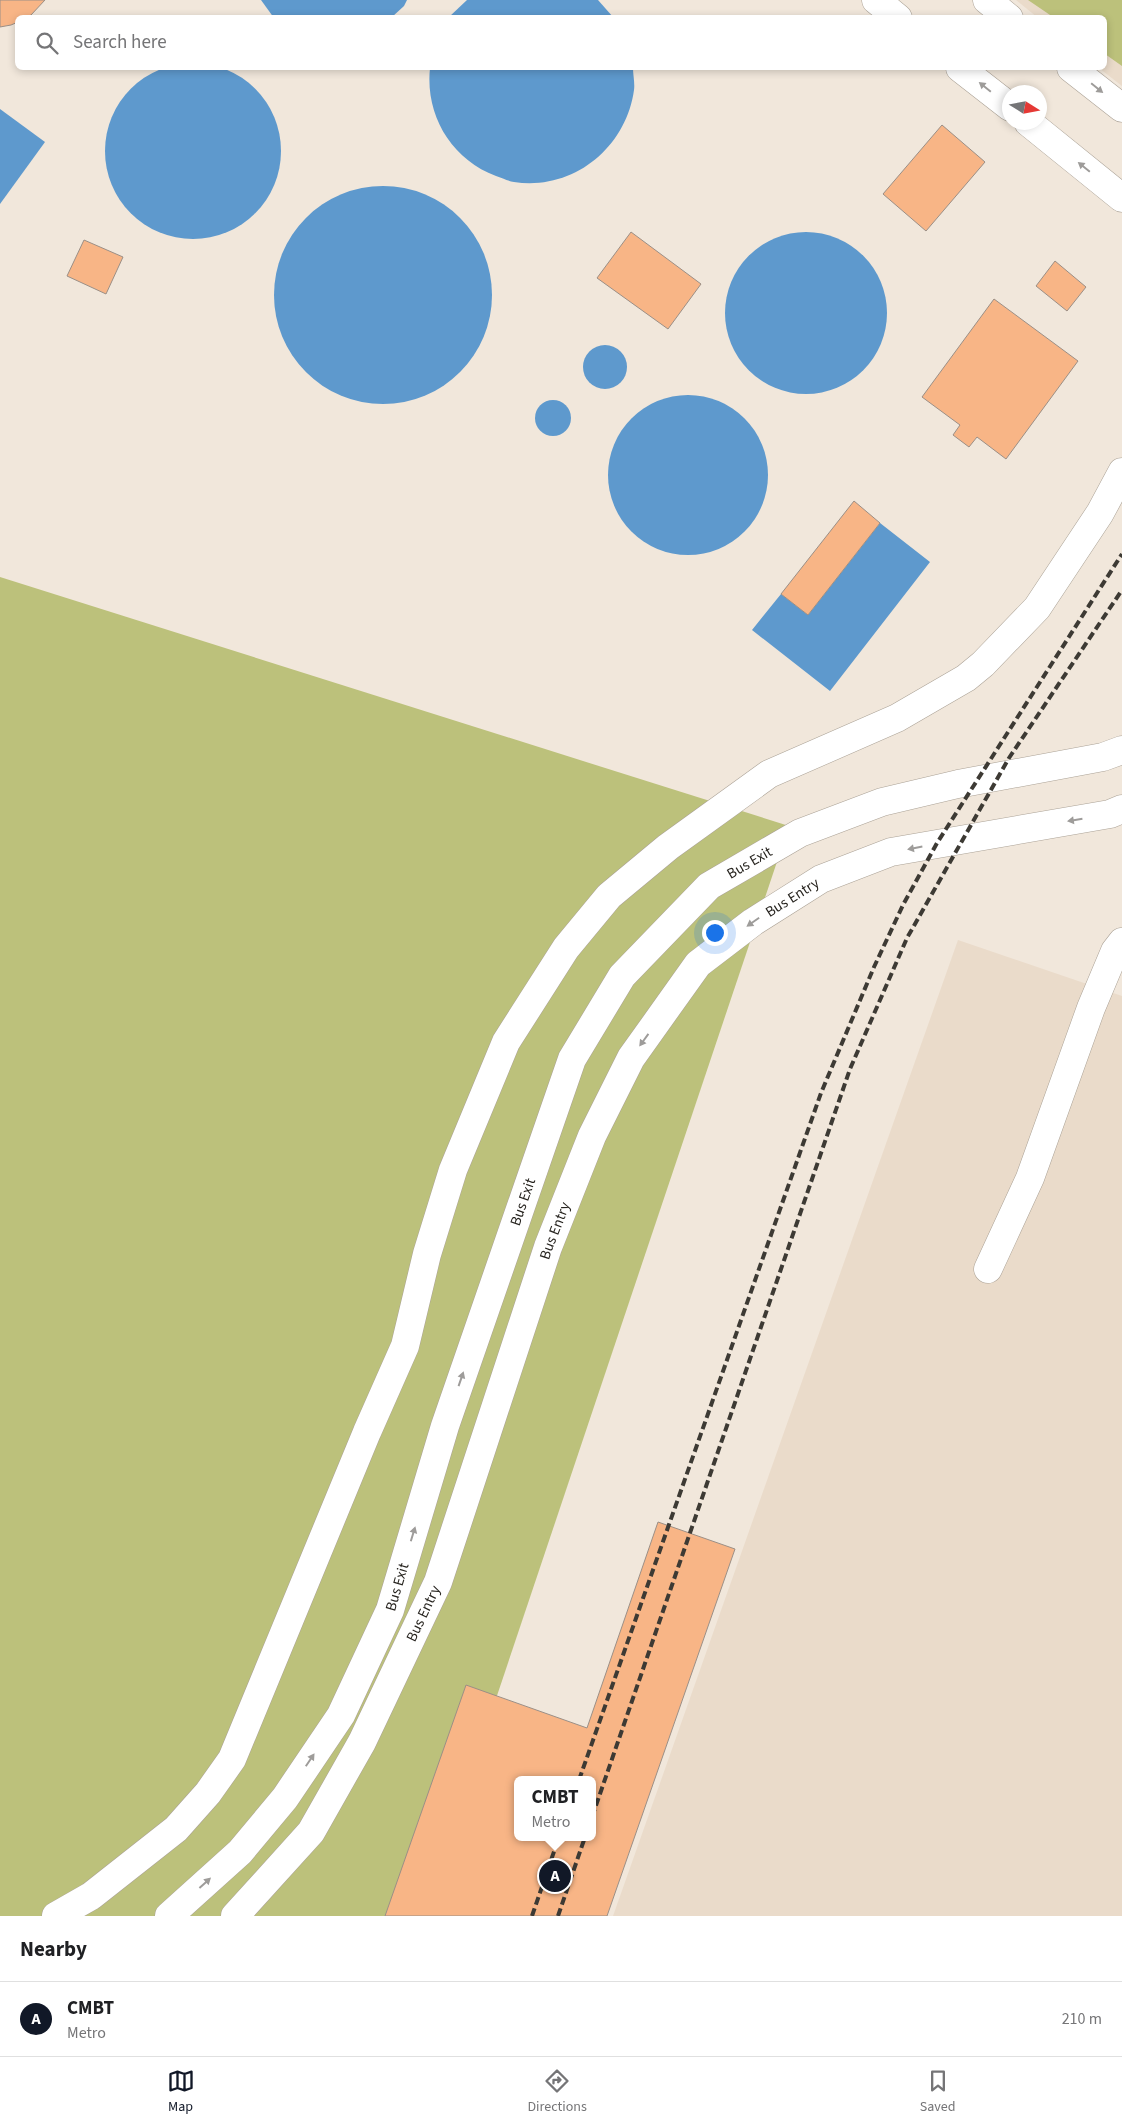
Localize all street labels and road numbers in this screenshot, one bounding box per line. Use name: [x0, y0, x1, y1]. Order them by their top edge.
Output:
street label: Bus Exit: [723, 841, 776, 884]
street label: Bus Entry: [761, 873, 823, 923]
street label: Bus Exit: [505, 1175, 541, 1229]
street label: Bus Entry: [535, 1199, 576, 1262]
street label: Bus Exit: [380, 1560, 415, 1614]
street label: Bus Entry: [401, 1582, 446, 1645]

